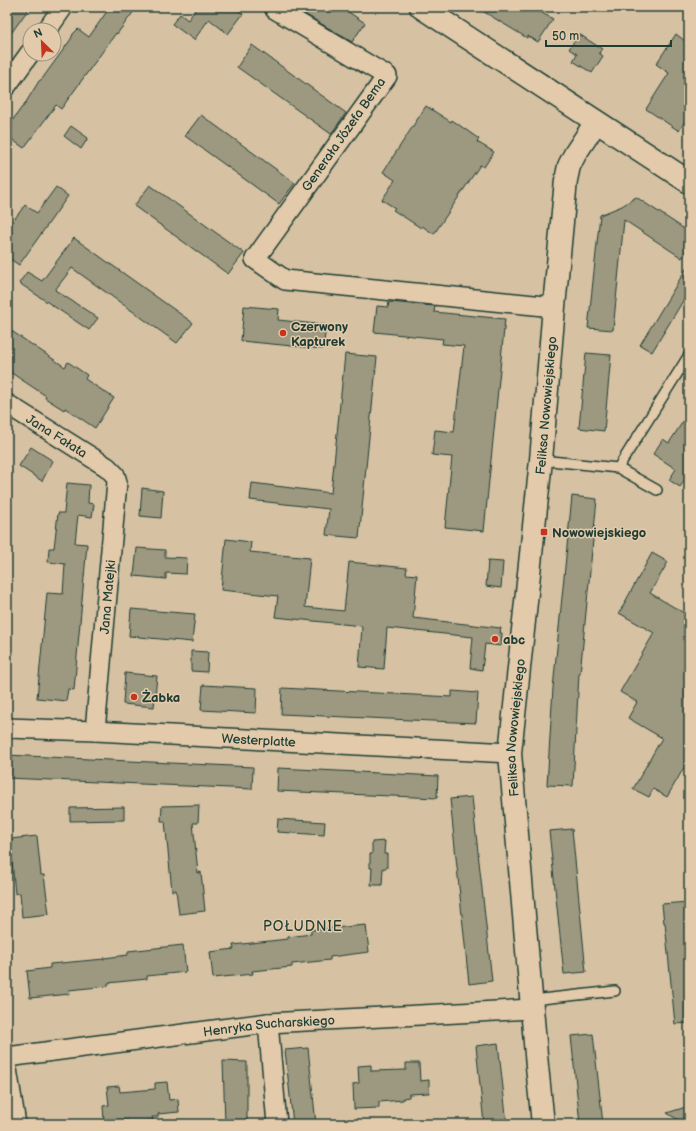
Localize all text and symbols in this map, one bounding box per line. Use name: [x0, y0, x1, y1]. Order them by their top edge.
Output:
north arrow: [22, 22, 62, 62]
scale bar: [546, 22, 671, 48]
text: N: [32, 26, 45, 41]
text: 50 m: [552, 29, 579, 44]
street label: Generała Józefa Bema: [299, 75, 389, 195]
place label: Czerwony Kapturek: [291, 319, 348, 350]
marker: Czerwony Kapturek: [278, 328, 288, 338]
street label: Feliksa Nowowiejskiego: [533, 336, 560, 475]
street label: Jana Fałata: [23, 411, 90, 461]
place label: Nowowiejskiego: [552, 525, 646, 541]
marker: Nowowiejskiego: [539, 527, 549, 537]
street label: Jana Matejki: [97, 559, 119, 635]
place label: abc: [503, 632, 525, 648]
marker: abc: [490, 634, 500, 644]
street label: Feliksa Nowowiejskiego: [503, 658, 529, 797]
place label: Żabka: [142, 689, 180, 706]
marker: Żabka: [129, 692, 139, 702]
street label: Westerplatte: [221, 731, 296, 751]
district label: POŁUDNIE: [263, 918, 343, 935]
street label: Henryka Sucharskiego: [202, 1012, 335, 1040]

